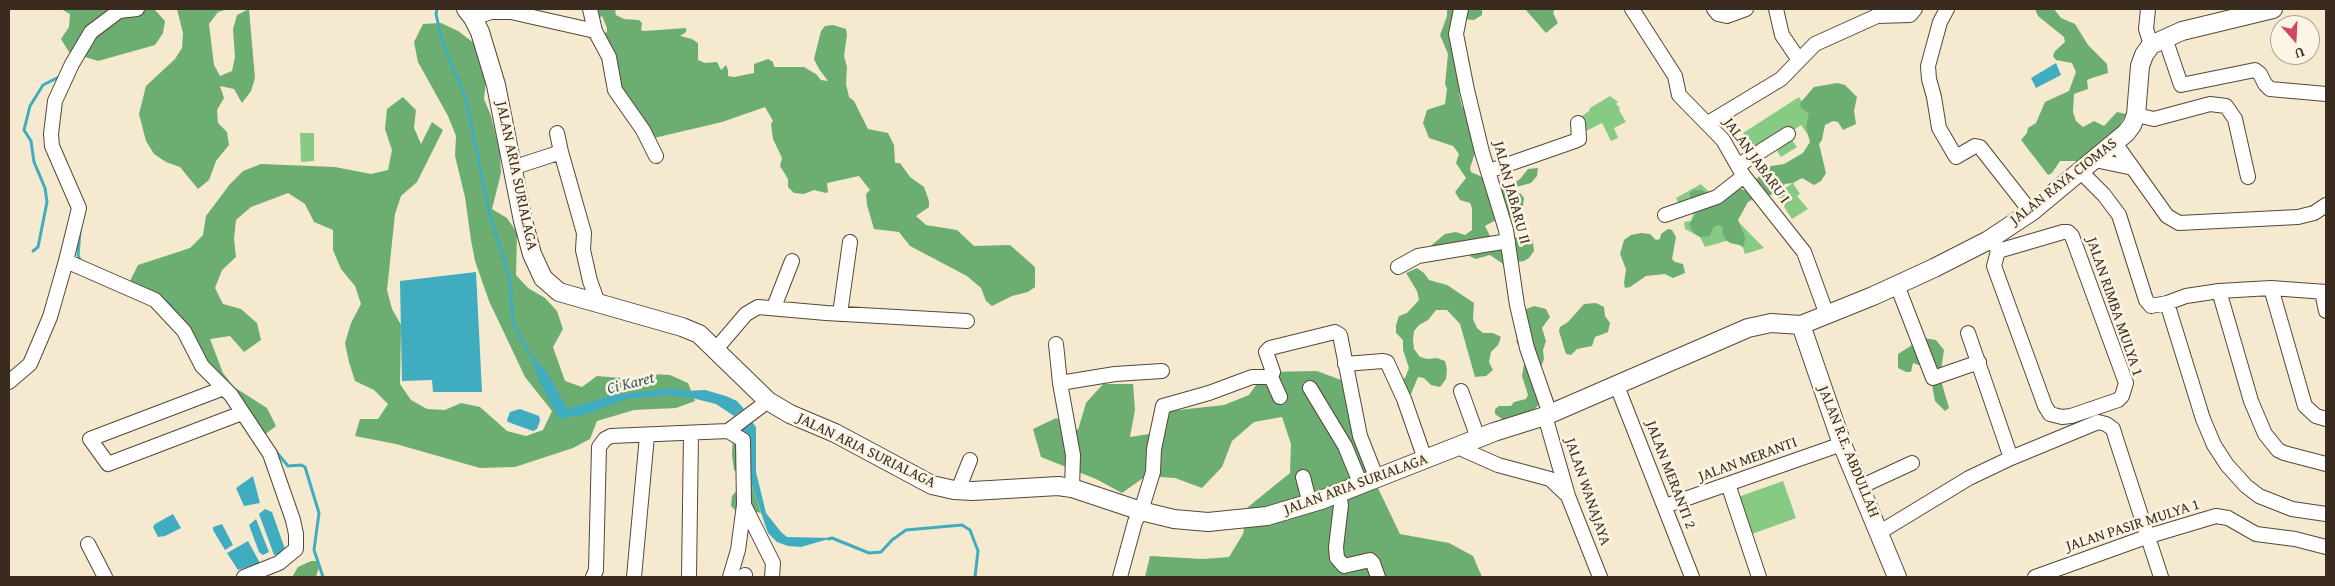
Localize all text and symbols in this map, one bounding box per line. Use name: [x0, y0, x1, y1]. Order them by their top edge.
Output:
north arrow: [2270, 15, 2320, 65]
text: U: [2292, 42, 2307, 64]
street label: JALAN ARIA SURIALAGA: [491, 100, 541, 252]
street label: JALAN JABARU I: [1719, 115, 1793, 207]
street label: JALAN RAYA CIOMAS: [2007, 135, 2121, 229]
street label: JALAN JABARU II: [1489, 140, 1533, 246]
street label: JALAN RIMBA MULYA 1: [2082, 235, 2146, 379]
water label: Ci Karet: [605, 369, 657, 399]
street label: JALAN R.E. ABDULLAH: [1813, 384, 1883, 520]
street label: JALAN ARIA SURIALAGA: [794, 410, 938, 492]
street label: JALAN MERANTI 2: [1641, 418, 1699, 532]
street label: JALAN MERANTI: [1696, 434, 1800, 486]
street label: JALAN WANAJAYA: [1560, 436, 1614, 548]
street label: JALAN ARIA SURIALAGA: [1282, 451, 1430, 519]
street label: JALAN PASIR MULYA 1: [2064, 496, 2202, 556]

